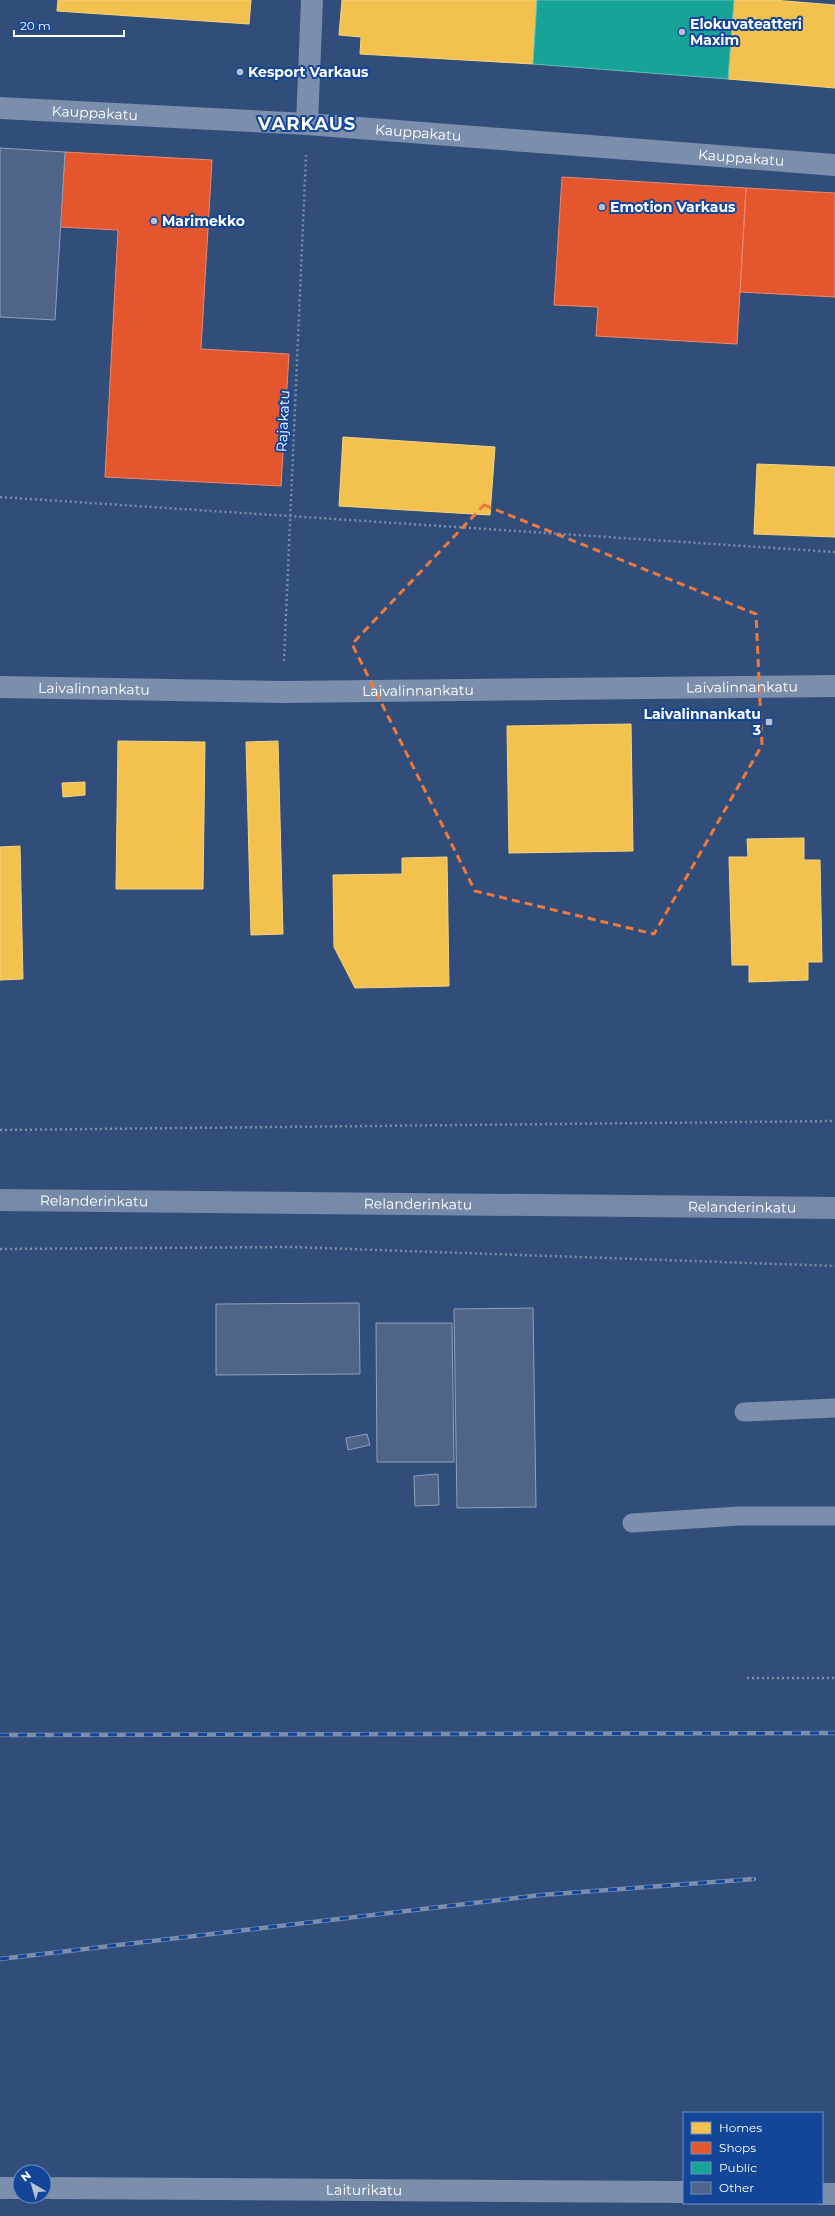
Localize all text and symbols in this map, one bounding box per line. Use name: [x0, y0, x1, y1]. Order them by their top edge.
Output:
scale bar: [14, 12, 124, 38]
place label: Elokuvateatteri Maxim: [690, 15, 802, 49]
text: 20 m: [20, 18, 51, 33]
marker: Elokuvateatteri Maxim: [677, 27, 687, 37]
place label: Kesport Varkaus: [248, 63, 369, 81]
marker: Kesport Varkaus: [235, 67, 245, 77]
street label: Kauppakatu: [51, 102, 138, 124]
district label: VARKAUS: [257, 113, 356, 135]
street label: Kauppakatu: [375, 120, 462, 145]
street label: Kauppakatu: [698, 145, 785, 170]
place label: Emotion Varkaus: [610, 198, 736, 216]
marker: Emotion Varkaus: [597, 202, 607, 212]
place label: Marimekko: [162, 212, 245, 230]
marker: Marimekko: [149, 216, 159, 226]
street label: Rajakatu: [272, 390, 294, 452]
street label: Laivalinnankatu: [686, 677, 798, 697]
street label: Laivalinnankatu: [38, 679, 150, 699]
street label: Laivalinnankatu: [362, 681, 474, 700]
place label: Laivalinnankatu 3: [643, 705, 761, 739]
marker: Laivalinnankatu 3: [764, 717, 774, 727]
street label: Relanderinkatu: [40, 1191, 148, 1210]
street label: Relanderinkatu: [364, 1194, 472, 1214]
street label: Relanderinkatu: [688, 1198, 796, 1217]
legend: [683, 2112, 823, 2204]
text: Homes: [719, 2120, 762, 2135]
text: Shops: [719, 2140, 756, 2155]
text: Public: [719, 2160, 757, 2175]
north arrow: [12, 2164, 52, 2204]
text: N: [18, 2168, 34, 2184]
text: Other: [719, 2180, 754, 2195]
street label: Laiturikatu: [326, 2181, 402, 2199]

